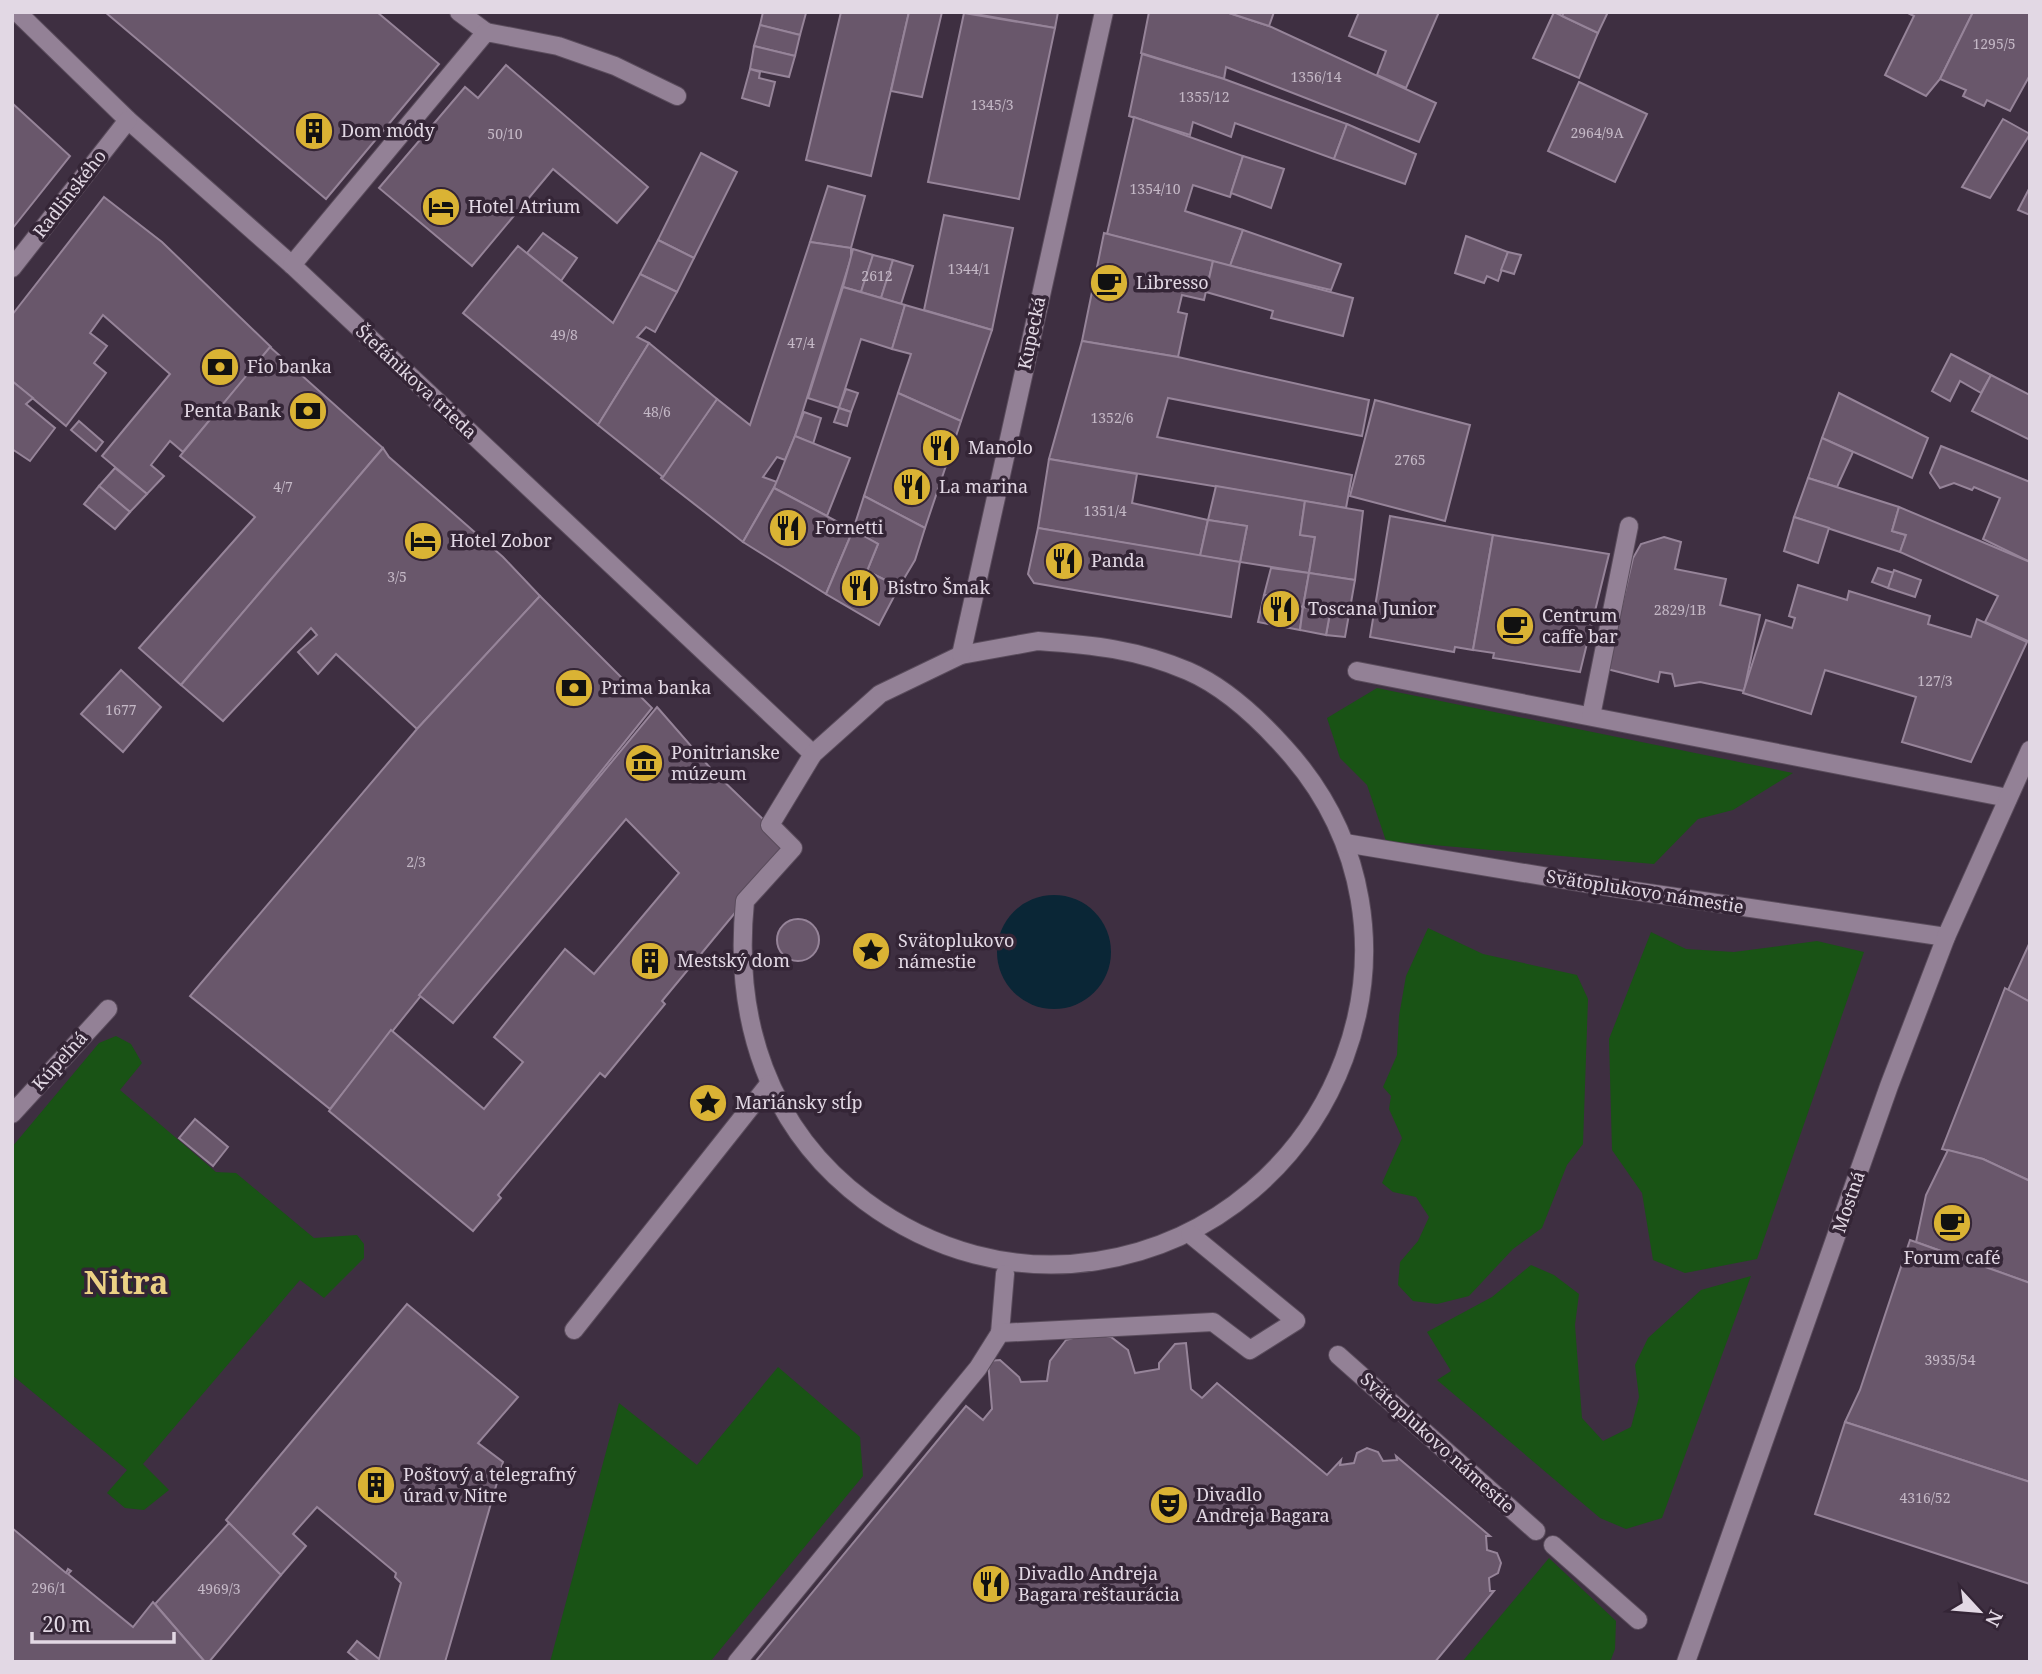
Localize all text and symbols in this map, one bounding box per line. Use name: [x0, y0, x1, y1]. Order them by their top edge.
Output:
house number: 1295/5: [1972, 34, 2016, 53]
house number: 1356/14: [1291, 67, 1342, 86]
house number: 1355/12: [1179, 87, 1230, 106]
house number: 1345/3: [970, 95, 1014, 114]
building icon: Dom módy: [293, 110, 335, 152]
place label: Dom módy: [341, 118, 436, 142]
house number: 2964/9A: [1570, 123, 1624, 142]
house number: 50/10: [487, 124, 523, 143]
street label: Radlinského: [27, 144, 111, 242]
house number: 1354/10: [1130, 179, 1181, 198]
hotel icon: Hotel Atrium: [420, 186, 462, 228]
place label: Hotel Atrium: [468, 194, 581, 218]
house number: 1344/1: [947, 259, 991, 278]
cafe icon: Libresso: [1088, 262, 1130, 304]
house number: 2612: [861, 266, 893, 285]
place label: Libresso: [1136, 270, 1209, 294]
street label: Kupecká: [1012, 294, 1050, 371]
street label: Štefánikova trieda: [351, 319, 482, 444]
house number: 49/8: [550, 325, 578, 344]
house number: 47/4: [787, 333, 815, 352]
bank icon: Fio banka: [199, 346, 241, 388]
place label: Fio banka: [247, 354, 332, 378]
bank icon: Penta Bank: [287, 390, 329, 432]
place label: Penta Bank: [184, 398, 281, 422]
house number: 48/6: [643, 402, 671, 421]
house number: 1352/6: [1090, 408, 1134, 427]
restaurant icon: Manolo: [920, 427, 962, 469]
place label: Manolo: [968, 435, 1033, 459]
house number: 2765: [1394, 450, 1426, 469]
restaurant icon: La marina: [891, 466, 933, 508]
place label: La marina: [939, 474, 1028, 498]
house number: 4/7: [273, 477, 293, 496]
house number: 1351/4: [1083, 501, 1127, 520]
restaurant icon: Fornetti: [767, 507, 809, 549]
place label: Fornetti: [815, 515, 884, 539]
hotel icon: Hotel Zobor: [402, 520, 444, 562]
place label: Hotel Zobor: [450, 528, 552, 552]
restaurant icon: Panda: [1043, 540, 1085, 582]
place label: Panda: [1091, 548, 1145, 572]
house number: 3/5: [387, 567, 407, 586]
restaurant icon: Bistro Šmak: [839, 567, 881, 609]
place label: Bistro Šmak: [887, 575, 990, 599]
restaurant icon: Toscana Junior: [1260, 588, 1302, 630]
place label: Toscana Junior: [1308, 596, 1437, 620]
house number: 2829/1B: [1654, 600, 1706, 619]
place label: Centrum caffe bar: [1542, 603, 1618, 648]
cafe icon: Centrum caffe bar: [1494, 605, 1536, 647]
bank icon: Prima banka: [553, 667, 595, 709]
house number: 127/3: [1917, 671, 1953, 690]
place label: Prima banka: [601, 675, 711, 699]
house number: 1677: [105, 700, 137, 719]
place label: Ponitrianske múzeum: [671, 740, 780, 785]
museum icon: Ponitrianske múzeum: [623, 742, 665, 784]
house number: 2/3: [406, 852, 426, 871]
street label: Svätoplukovo námestie: [1545, 864, 1746, 918]
place label: Svätoplukovo námestie: [898, 928, 1015, 973]
place icon: Svätoplukovo námestie: [850, 930, 892, 972]
building icon: Mestský dom: [629, 940, 671, 982]
place label: Mestský dom: [677, 948, 790, 972]
street label: Kúpeľná: [26, 1026, 92, 1095]
place icon: Mariánsky stĺp: [687, 1082, 729, 1124]
place label: Mariánsky stĺp: [735, 1090, 863, 1114]
street label: Mostná: [1826, 1168, 1870, 1236]
cafe icon: Forum café: [1931, 1202, 1973, 1244]
place label: Forum café: [1903, 1245, 2001, 1269]
district label: Nitra: [84, 1260, 168, 1303]
house number: 3935/54: [1925, 1350, 1976, 1369]
street label: Svätoplukovo námestie: [1356, 1367, 1520, 1518]
place label: Poštový a telegrafný úrad v Nitre: [403, 1462, 577, 1507]
building icon: Poštový a telegrafný úrad v Nitre: [355, 1464, 397, 1506]
place label: Divadlo Andreja Bagara: [1196, 1482, 1330, 1527]
theatre icon: Divadlo Andreja Bagara: [1148, 1484, 1190, 1526]
house number: 4316/52: [1900, 1488, 1951, 1507]
place label: Divadlo Andreja Bagara reštaurácia: [1018, 1561, 1180, 1606]
restaurant icon: Divadlo Andreja Bagara reštaurácia: [970, 1563, 1012, 1605]
north arrow: [1944, 1576, 2014, 1646]
house number: 296/1: [31, 1578, 67, 1597]
house number: 4969/3: [197, 1579, 241, 1598]
scale bar: [32, 1600, 173, 1644]
text: N: [1979, 1606, 2009, 1631]
text: 20 m: [42, 1610, 91, 1638]

